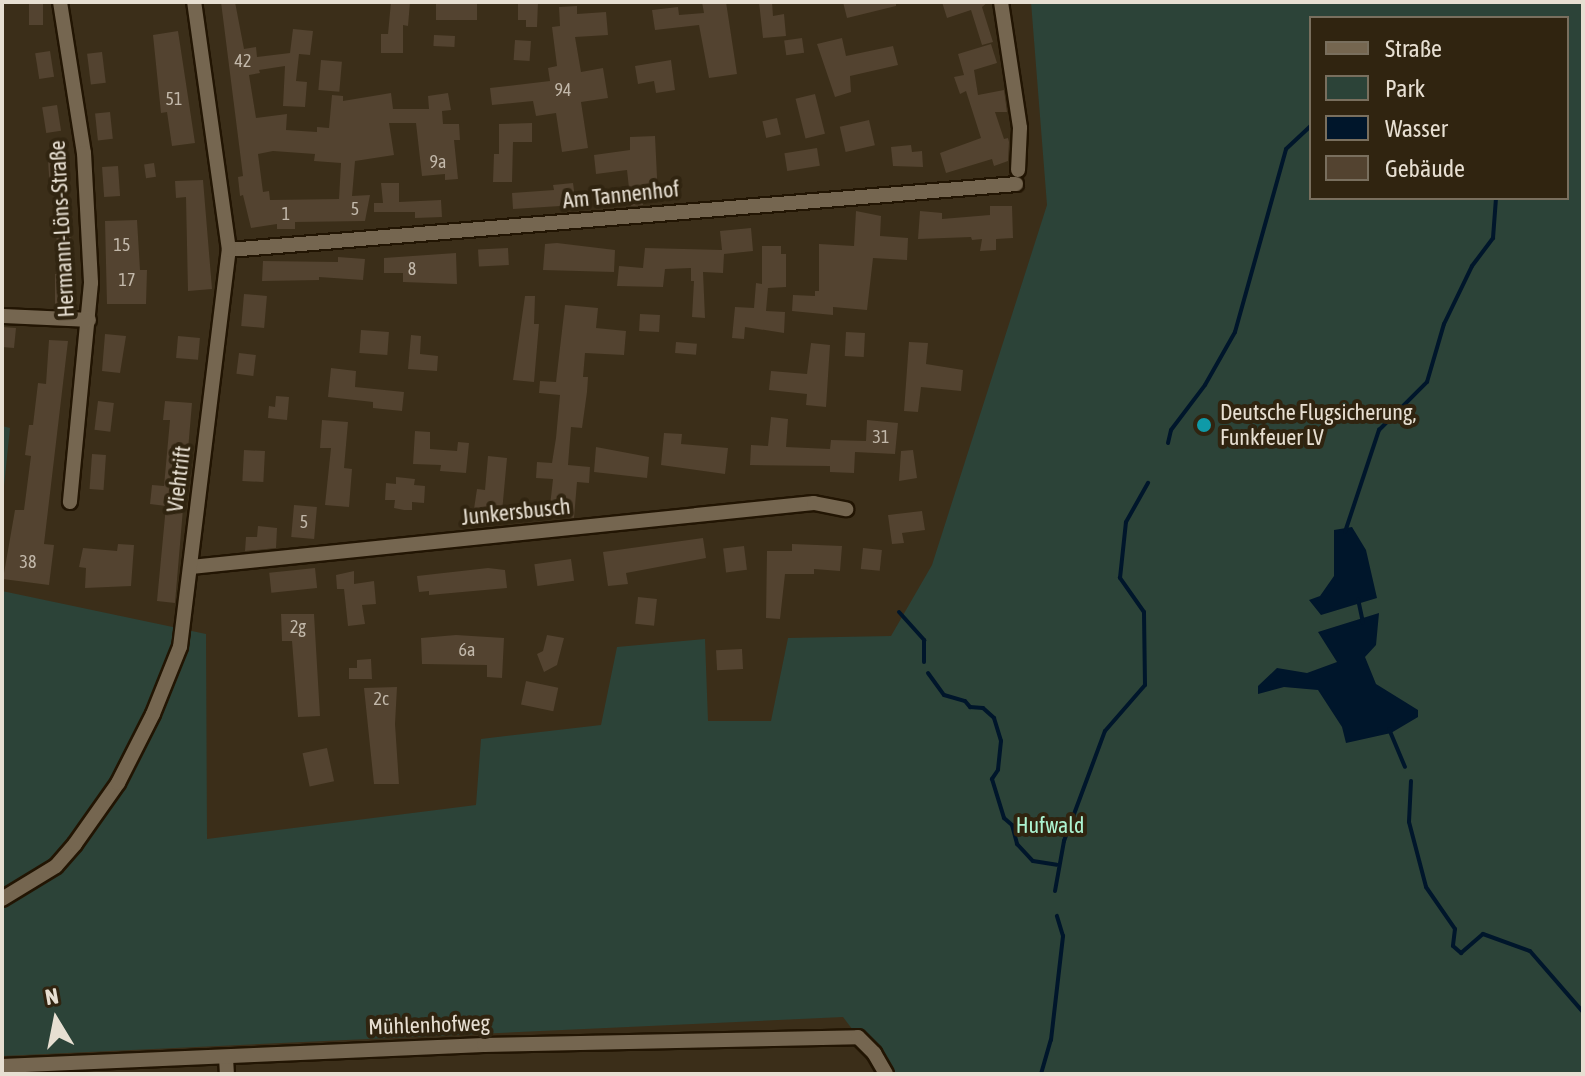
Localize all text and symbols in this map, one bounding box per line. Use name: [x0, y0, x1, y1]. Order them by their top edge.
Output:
legend: [1309, 16, 1569, 200]
text: Straße: [1385, 35, 1442, 62]
house number: 42: [235, 50, 251, 72]
text: Park: [1385, 75, 1425, 102]
house number: 94: [555, 79, 571, 101]
house number: 51: [166, 88, 182, 110]
text: Wasser: [1385, 115, 1448, 142]
street label: Hermann-Löns-Straße: [44, 140, 80, 318]
house number: 9a: [430, 151, 446, 173]
text: Gebäude: [1385, 155, 1465, 182]
street label: Am Tannenhof: [561, 176, 681, 214]
house number: 5: [351, 198, 359, 220]
house number: 1: [282, 203, 290, 225]
house number: 15: [114, 234, 130, 256]
house number: 8: [408, 258, 416, 280]
house number: 17: [119, 269, 135, 291]
place label: Deutsche Flugsicherung, Funkfeuer LV: [1220, 399, 1416, 450]
marker: Deutsche Flugsicherung, Funkfeuer LV: [1195, 416, 1213, 434]
house number: 31: [873, 426, 889, 448]
street label: Viehtrift: [162, 444, 196, 514]
street label: Junkersbusch: [460, 493, 572, 531]
house number: 5: [300, 511, 308, 533]
house number: 38: [20, 551, 36, 573]
house number: 2g: [290, 616, 306, 638]
house number: 6a: [459, 639, 475, 661]
house number: 2c: [373, 688, 389, 710]
park label: Hufwald: [1016, 813, 1084, 839]
north arrow: [16, 980, 96, 1060]
text: N: [43, 982, 60, 1010]
street label: Mühlenhofweg: [368, 1010, 490, 1040]

